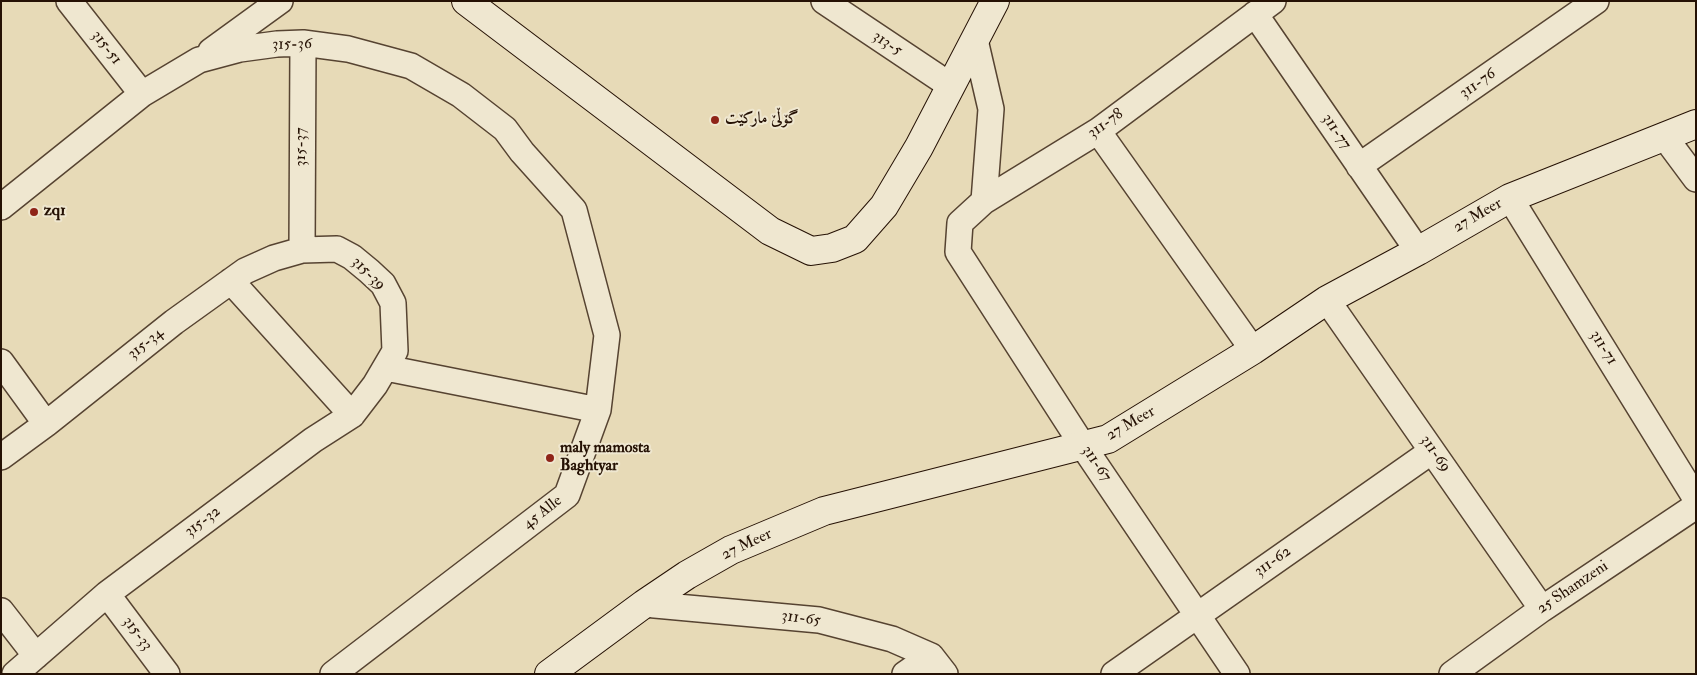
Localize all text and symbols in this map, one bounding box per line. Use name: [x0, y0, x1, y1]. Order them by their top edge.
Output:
street label: 315-51: [87, 27, 125, 69]
street label: 313-5: [868, 27, 906, 61]
street label: 315-36: [272, 35, 312, 55]
street label: 311-76: [1456, 65, 1500, 103]
street label: 311-78: [1084, 105, 1128, 143]
place label: گۆڵێ مارکێت: [725, 110, 798, 130]
street label: 311-77: [1317, 110, 1355, 154]
marker: گۆڵێ مارکێت: [709, 114, 721, 126]
street label: 315-37: [292, 127, 312, 167]
street label: 27 Meer: [1450, 194, 1506, 238]
place label: zq1: [44, 202, 66, 222]
marker: zq1: [28, 206, 40, 218]
street label: 315-39: [347, 253, 389, 295]
street label: 315-34: [124, 324, 168, 364]
street label: 311-71: [1585, 327, 1621, 369]
street label: 27 Meer: [1103, 402, 1159, 446]
street label: 311-69: [1415, 432, 1455, 476]
place label: maly mamosta Baghtyar: [560, 439, 650, 477]
street label: 311-67: [1077, 442, 1115, 486]
marker: maly mamosta Baghtyar: [544, 452, 556, 464]
street label: 45 Alle: [520, 492, 566, 534]
street label: 315-32: [181, 502, 225, 542]
street label: 27 Meer: [719, 525, 775, 565]
street label: 311-62: [1251, 543, 1295, 581]
street label: 25 Shamzeni: [1534, 557, 1612, 619]
street label: 311-65: [780, 607, 822, 631]
street label: 315-33: [118, 613, 156, 655]

